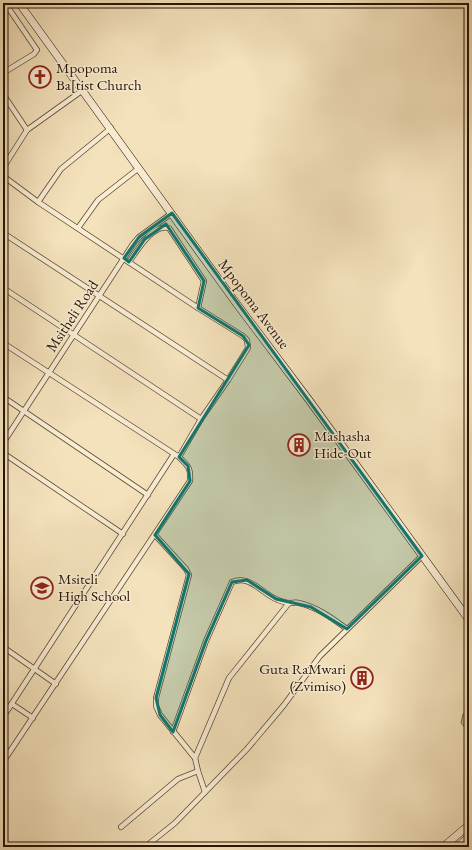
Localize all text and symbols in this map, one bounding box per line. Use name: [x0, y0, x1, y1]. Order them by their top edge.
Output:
place label: Mpopoma Ba[tist Church: [56, 58, 142, 94]
church icon: Mpopoma Ba[tist Church: [27, 64, 53, 90]
street label: Mpopoma Avenue: [214, 255, 294, 353]
street label: Msitheli Road: [41, 276, 102, 355]
place label: Mashasha Hide-Out: [314, 426, 372, 462]
building icon: Mashasha Hide-Out: [286, 432, 312, 458]
place label: Msiteli High School: [58, 569, 131, 605]
school or university icon: Msiteli High School: [29, 575, 55, 601]
place label: Guta RaMwari (Zvimiso): [259, 659, 346, 695]
building icon: Guta RaMwari (Zvimiso): [349, 665, 375, 691]

